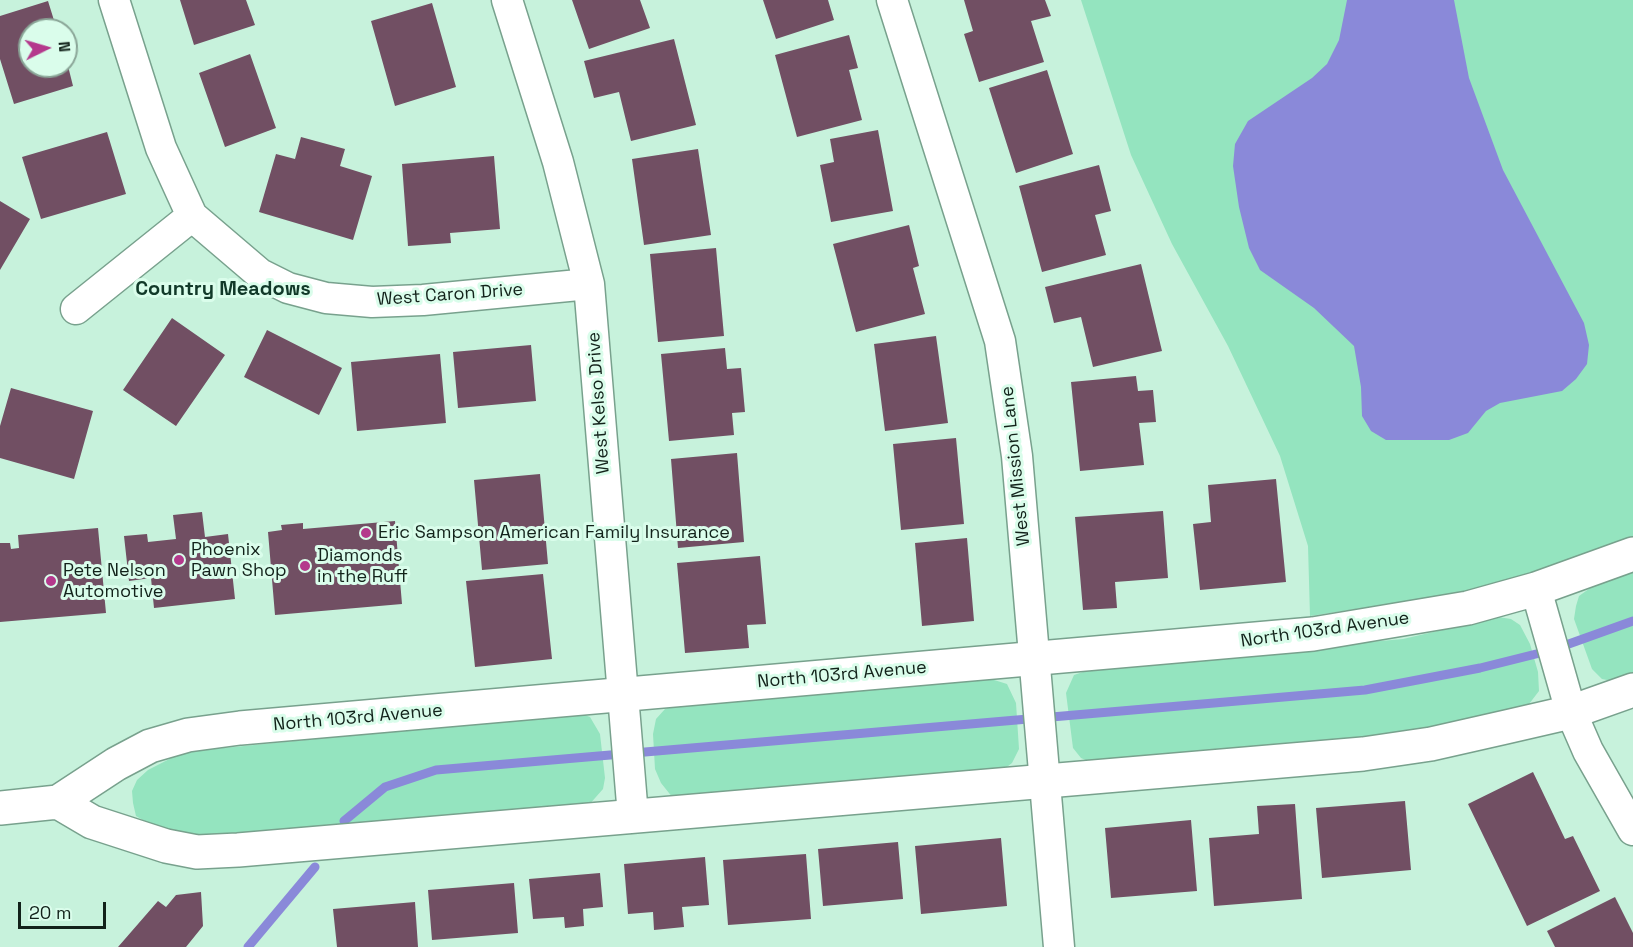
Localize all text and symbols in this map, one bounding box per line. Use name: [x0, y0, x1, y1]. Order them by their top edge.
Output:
north arrow: [18, 18, 78, 78]
text: N: [54, 40, 75, 53]
district label: Country Meadows: [135, 278, 311, 302]
street label: West Caron Drive: [376, 279, 524, 311]
street label: West Kelso Drive: [583, 331, 615, 475]
street label: West Mission Lane: [997, 385, 1035, 547]
place label: Eric Sampson American Family Insurance: [378, 522, 730, 544]
marker: Eric Sampson American Family Insurance: [359, 526, 373, 540]
place label: Phoenix Pawn Shop: [191, 539, 287, 582]
place label: Diamonds in the Ruff: [317, 545, 408, 588]
marker: Phoenix Pawn Shop: [172, 553, 186, 567]
marker: Diamonds in the Ruff: [298, 559, 312, 573]
place label: Pete Nelson Automotive: [63, 560, 166, 602]
marker: Pete Nelson Automotive: [44, 574, 58, 588]
street label: North 103rd Avenue: [1239, 607, 1411, 653]
street label: North 103rd Avenue: [756, 657, 928, 693]
street label: North 103rd Avenue: [272, 700, 444, 736]
scale bar: [21, 890, 110, 928]
text: 20 m: [29, 901, 72, 924]

